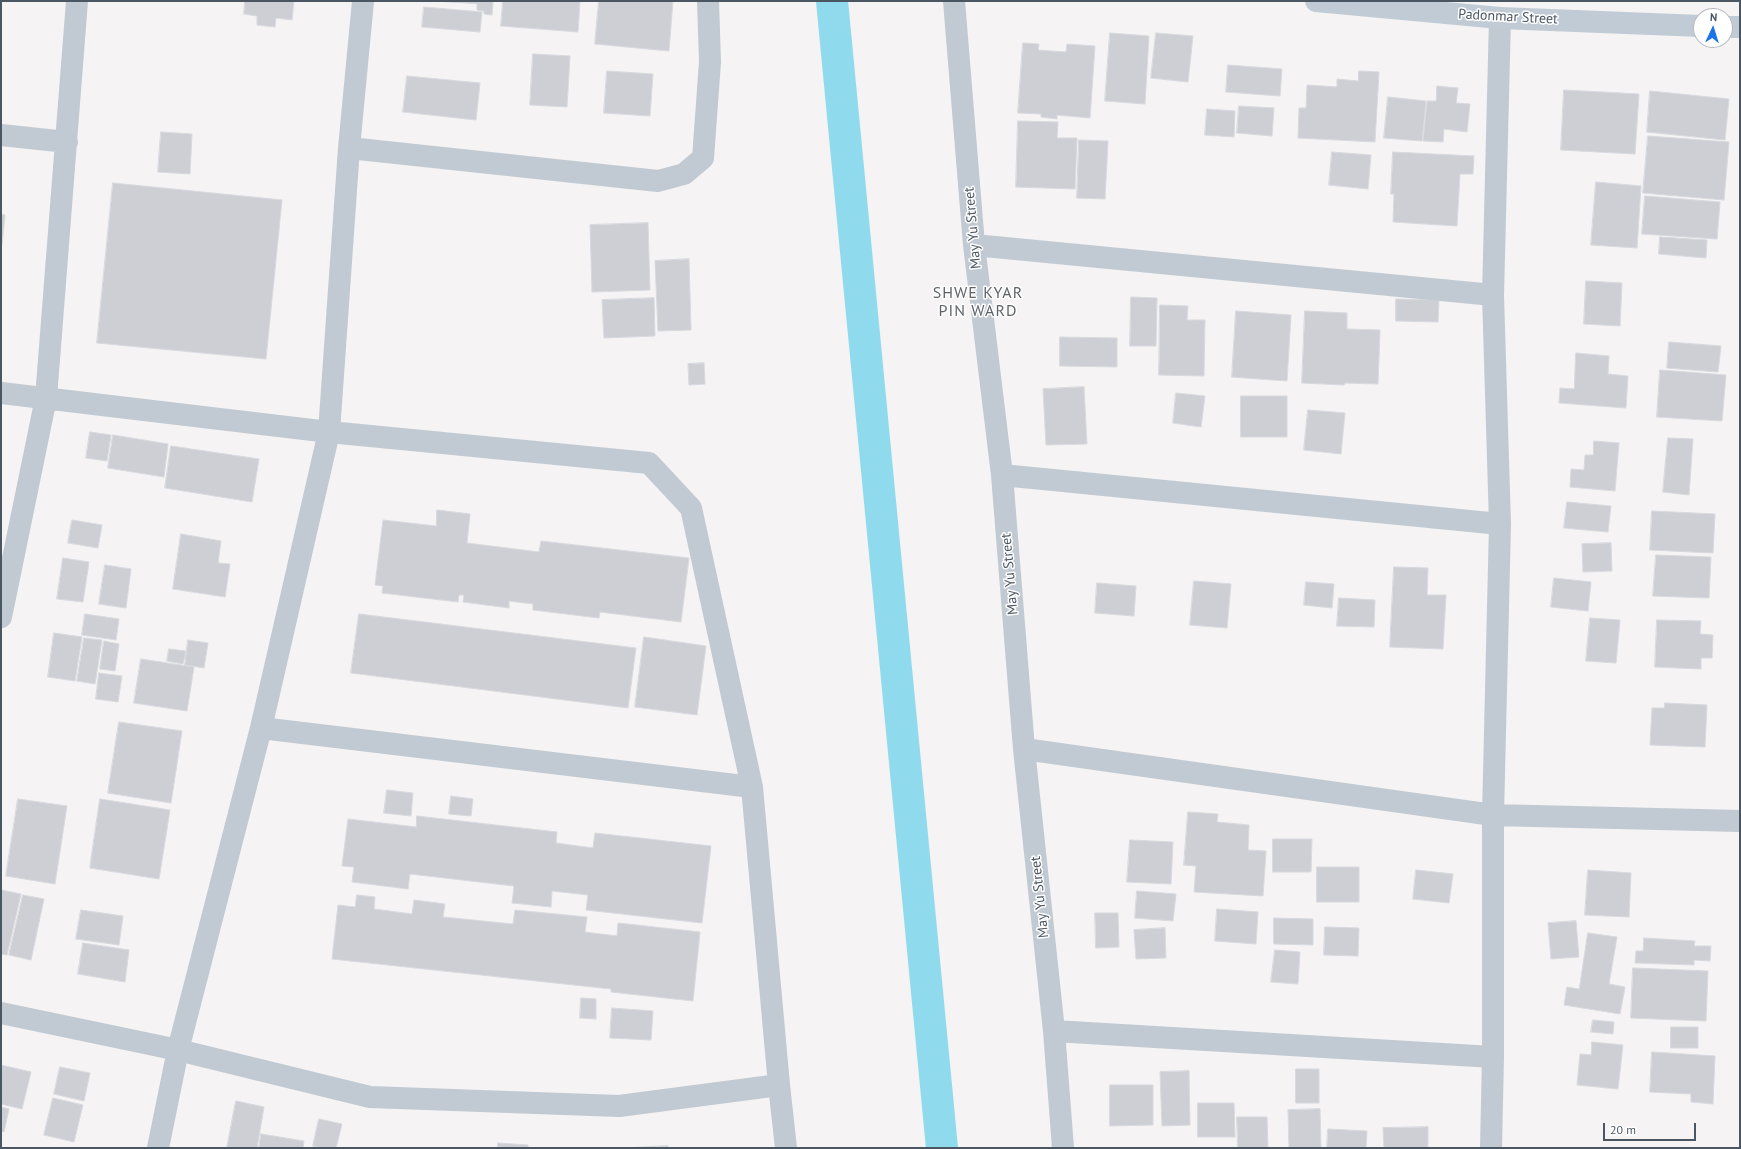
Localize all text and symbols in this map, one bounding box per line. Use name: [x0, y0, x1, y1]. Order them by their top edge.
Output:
street label: Padonmar Street: [1458, 6, 1558, 28]
north arrow: [1693, 8, 1733, 48]
text: N: [1710, 10, 1718, 24]
street label: May Yu Street: [961, 186, 985, 270]
district label: SHWE KYAR PIN WARD: [933, 283, 1023, 321]
street label: May Yu Street: [998, 532, 1022, 616]
street label: May Yu Street: [1027, 855, 1053, 939]
scale bar: [1605, 1115, 1698, 1141]
text: 20 m: [1610, 1122, 1636, 1137]

